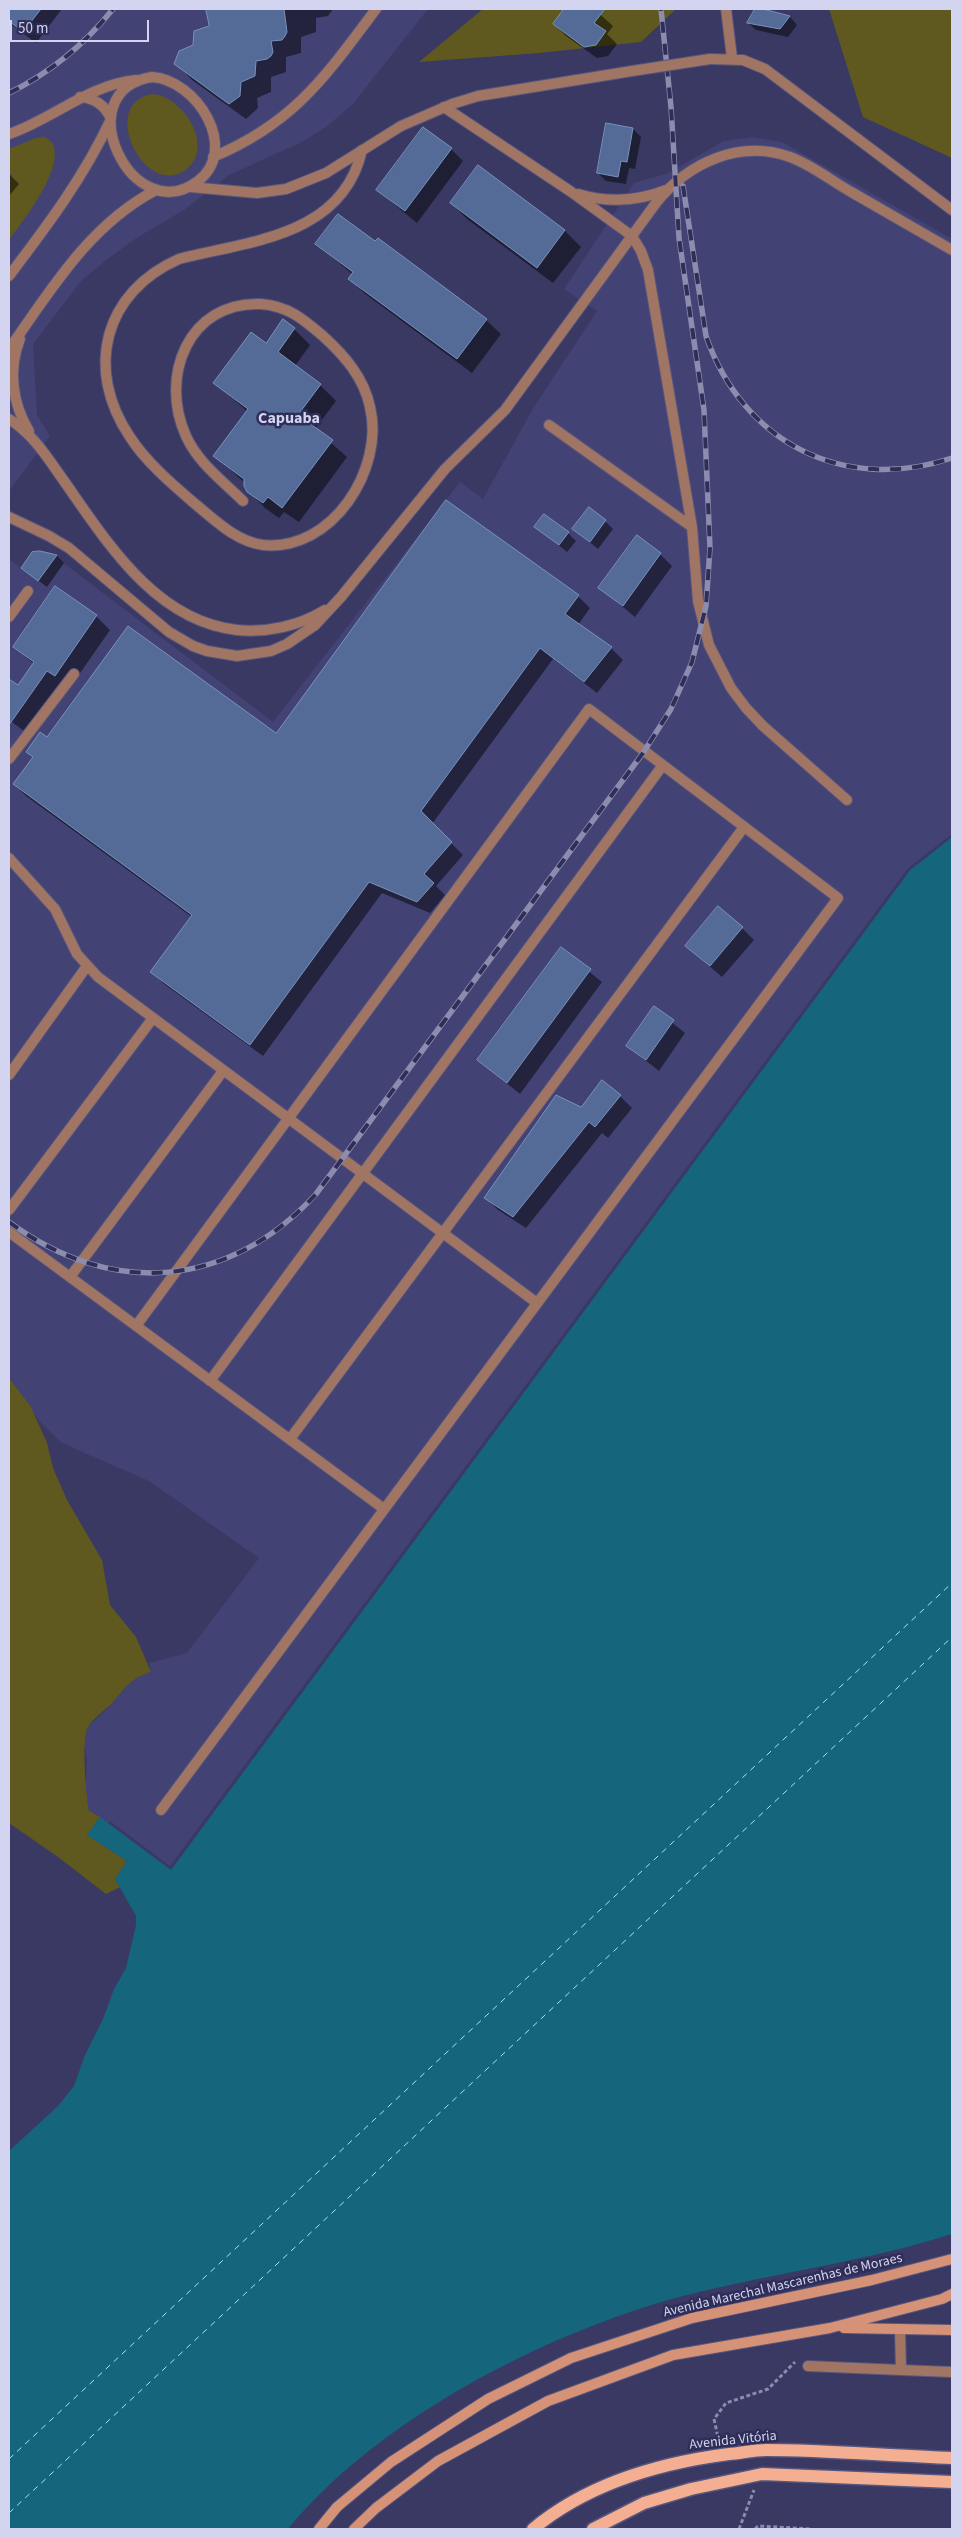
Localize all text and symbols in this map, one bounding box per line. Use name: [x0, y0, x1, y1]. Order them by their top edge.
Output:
scale bar: [12, 10, 151, 42]
text: 50 m: [18, 18, 48, 39]
district label: Capuaba: [258, 409, 320, 429]
street label: Avenida Marechal Mascarenhas de Moraes: [662, 2250, 904, 2322]
street label: Avenida Vitória: [688, 2428, 778, 2454]

